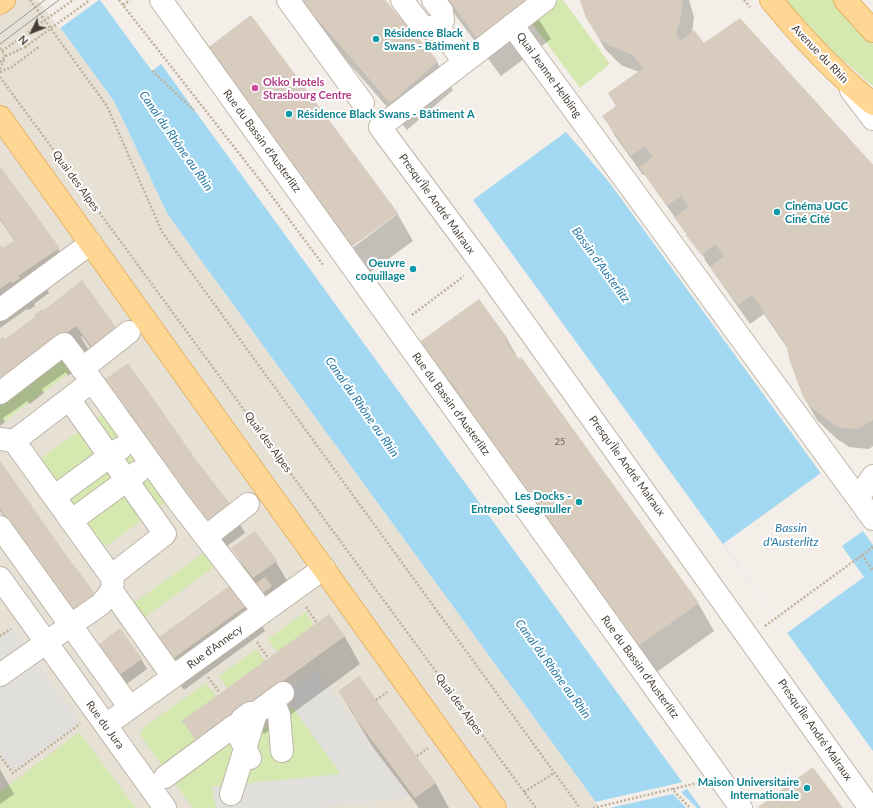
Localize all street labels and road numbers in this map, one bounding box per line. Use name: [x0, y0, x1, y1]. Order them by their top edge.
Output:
street label: Avenue du Rhin: [789, 22, 851, 86]
street label: Quai Jeanne Helbling: [514, 30, 584, 120]
street label: Rue du Bassin d'Austerlitz: [220, 87, 304, 195]
street label: Quai des Alpes: [49, 148, 103, 214]
street label: Presqu'Île André Malraux: [396, 151, 478, 257]
street label: Rue du Bassin d'Austerlitz: [409, 350, 493, 458]
street label: Quai des Alpes: [241, 409, 295, 475]
street label: Presqu'Île André Malraux: [586, 413, 668, 519]
street label: Rue du Bassin d'Austerlitz: [598, 613, 682, 721]
street label: Rue d'Annecy: [185, 622, 245, 672]
street label: Quai des Alpes: [432, 671, 486, 737]
street label: Presqu'Île André Malraux: [775, 677, 855, 783]
street label: Rue du Jura: [83, 698, 127, 752]

